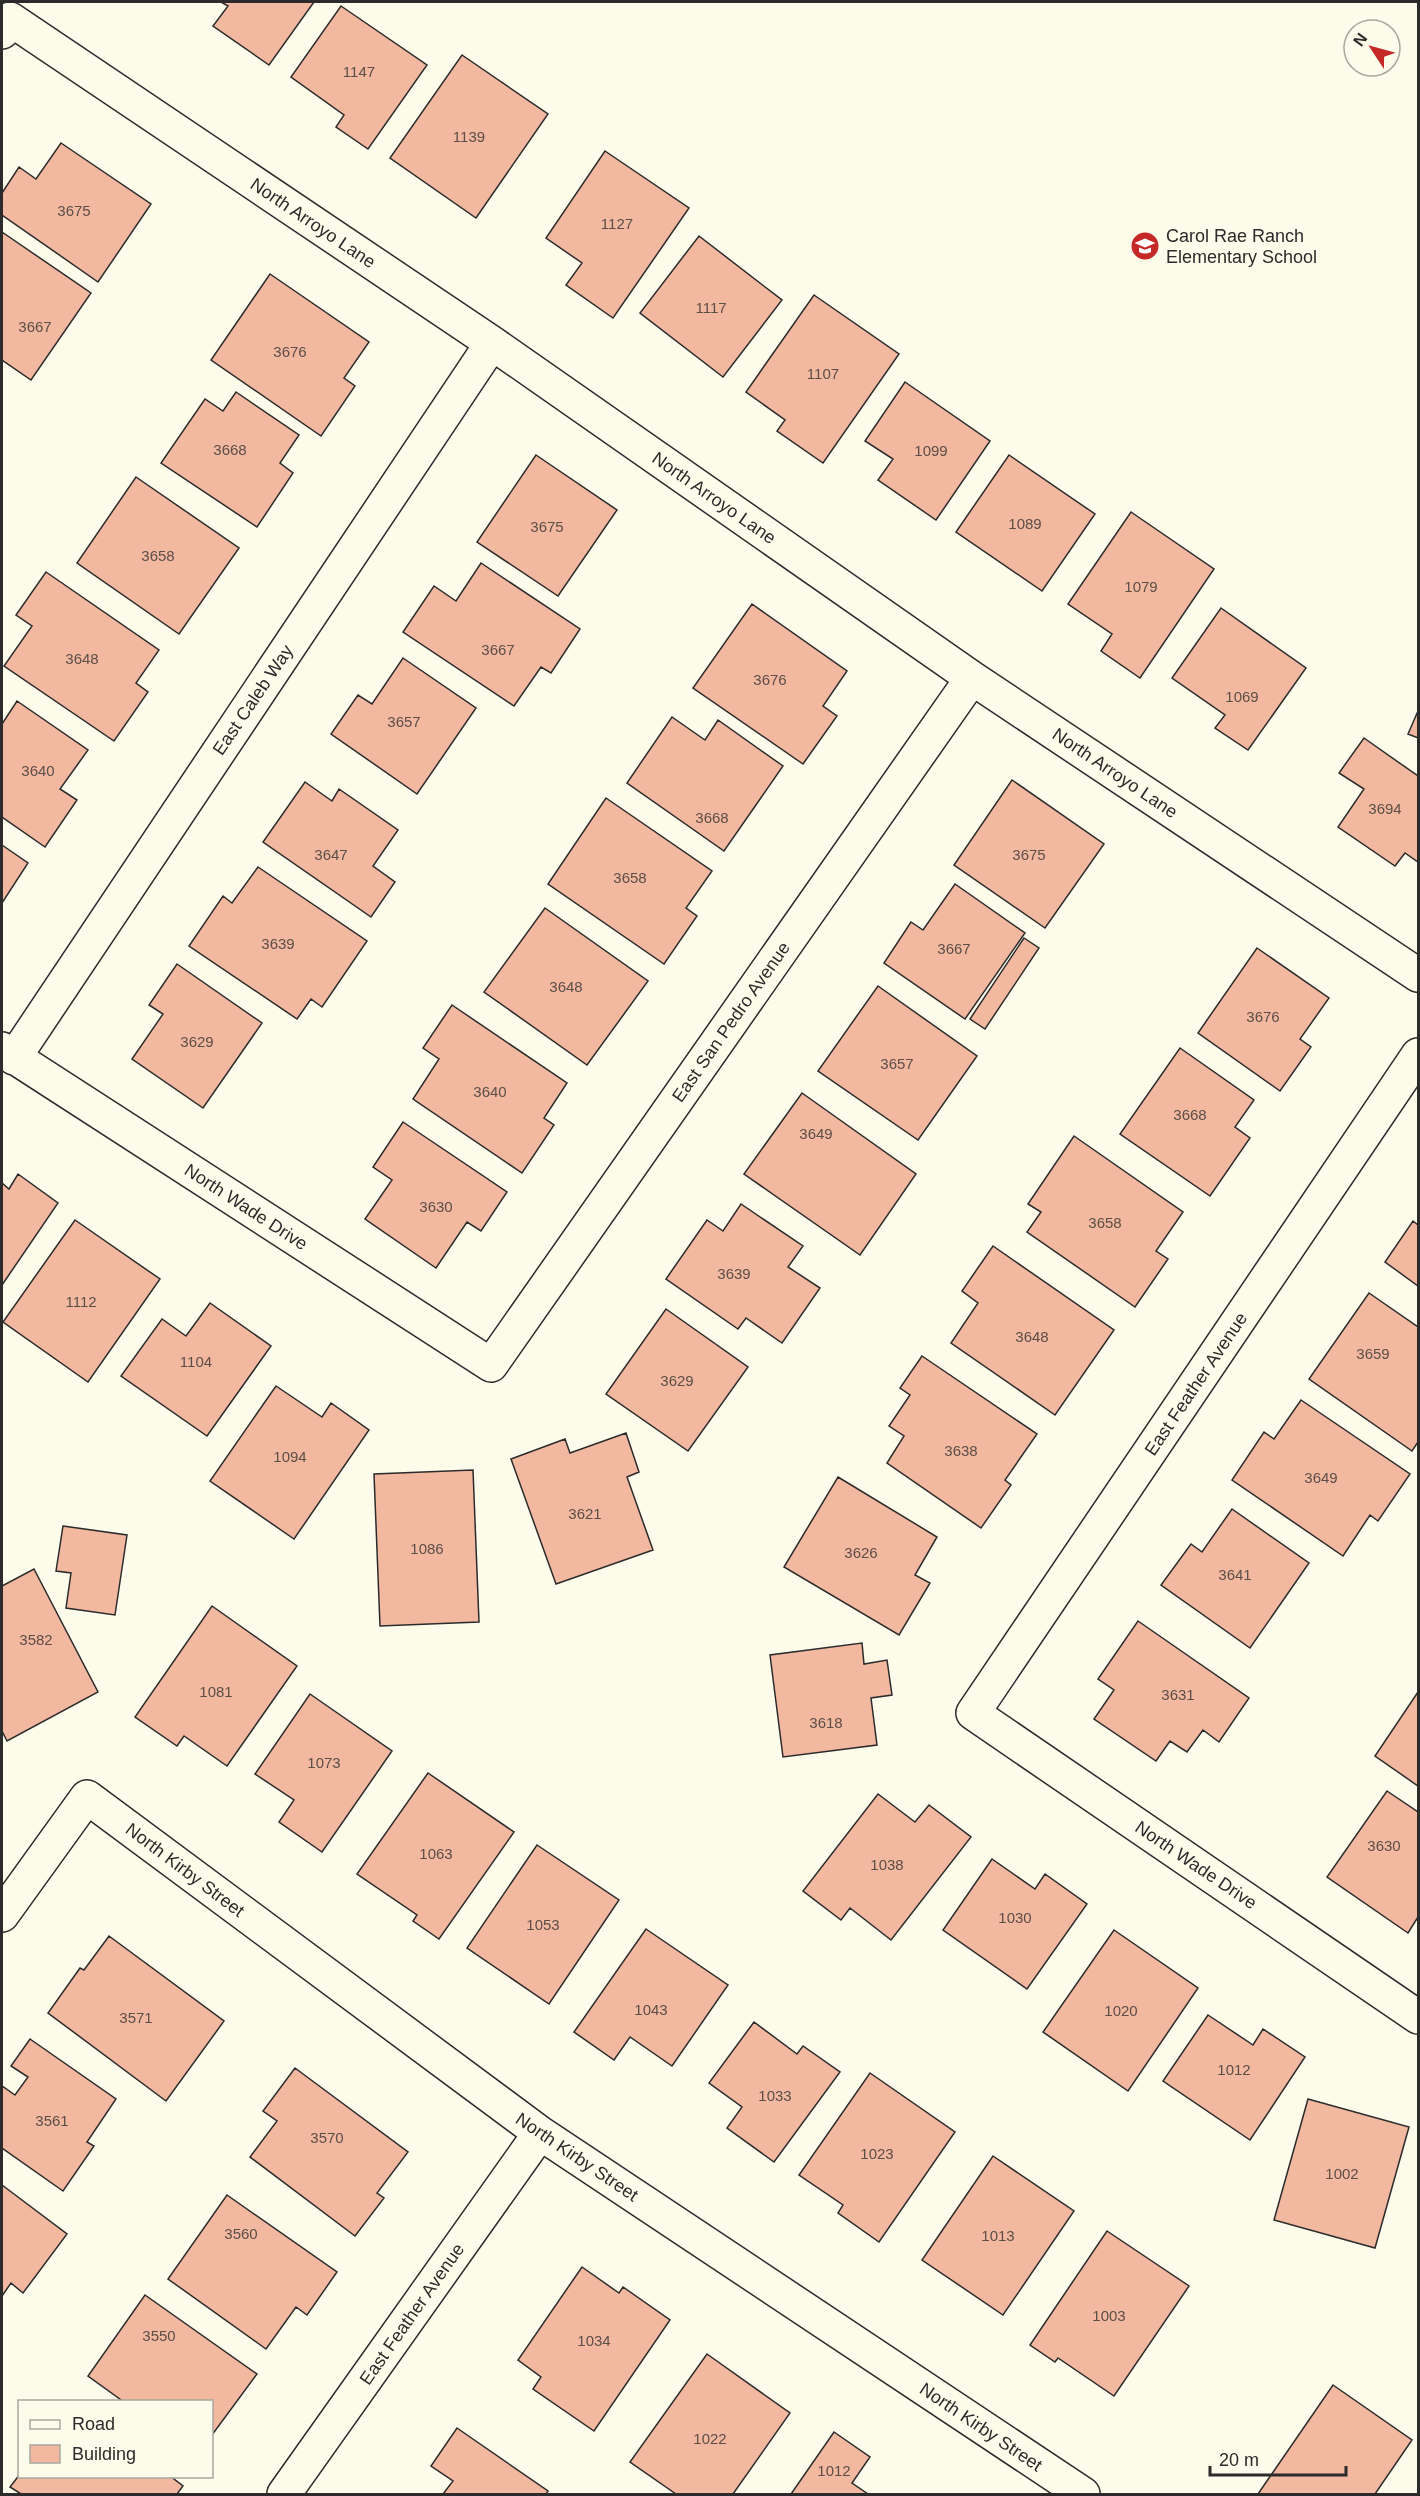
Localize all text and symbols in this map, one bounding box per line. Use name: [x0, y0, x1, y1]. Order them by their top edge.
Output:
north arrow: [1342, 18, 1402, 78]
text: N: [1350, 30, 1371, 49]
house number: 1147: [343, 63, 375, 80]
house number: 1139: [453, 128, 485, 145]
street label: North Arroyo Lane: [247, 174, 379, 272]
house number: 3675: [57, 202, 91, 219]
house number: 1127: [601, 215, 633, 232]
place label: Carol Rae Ranch Elementary School: [1166, 226, 1317, 267]
school or university icon: Carol Rae Ranch Elementary School: [1129, 230, 1161, 262]
house number: 1117: [695, 299, 727, 316]
house number: 3667: [18, 318, 52, 335]
house number: 3676: [273, 343, 307, 360]
house number: 1107: [807, 365, 839, 382]
house number: 3668: [213, 441, 247, 458]
house number: 1099: [914, 442, 948, 459]
street label: North Arroyo Lane: [648, 448, 780, 548]
house number: 1089: [1008, 515, 1042, 532]
house number: 3675: [530, 518, 564, 535]
house number: 3658: [141, 547, 175, 564]
house number: 1079: [1124, 578, 1158, 595]
street label: East Caleb Way: [209, 641, 297, 759]
house number: 3667: [481, 641, 515, 658]
house number: 3648: [65, 650, 99, 667]
house number: 3676: [753, 671, 787, 688]
house number: 1069: [1225, 688, 1259, 705]
house number: 3657: [387, 713, 421, 730]
street label: North Arroyo Lane: [1049, 724, 1181, 822]
house number: 3640: [21, 762, 55, 779]
house number: 3694: [1368, 800, 1402, 817]
house number: 3668: [695, 809, 729, 826]
house number: 3647: [314, 846, 348, 863]
house number: 3675: [1012, 846, 1046, 863]
house number: 3658: [613, 869, 647, 886]
house number: 3639: [261, 935, 295, 952]
street label: East San Pedro Avenue: [668, 938, 794, 1106]
house number: 3667: [937, 940, 971, 957]
house number: 3648: [549, 978, 583, 995]
house number: 3676: [1246, 1008, 1280, 1025]
house number: 3629: [180, 1033, 214, 1050]
house number: 3657: [880, 1055, 914, 1072]
house number: 3640: [473, 1083, 507, 1100]
house number: 3668: [1173, 1106, 1207, 1123]
house number: 3649: [799, 1125, 833, 1142]
street label: North Wade Drive: [181, 1160, 311, 1254]
house number: 3630: [419, 1198, 453, 1215]
house number: 3658: [1088, 1214, 1122, 1231]
house number: 3639: [717, 1265, 751, 1282]
house number: 1112: [65, 1293, 97, 1310]
street label: East Feather Avenue: [1141, 1309, 1251, 1459]
house number: 3648: [1015, 1328, 1049, 1345]
house number: 3659: [1356, 1345, 1390, 1362]
house number: 1104: [180, 1353, 212, 1370]
house number: 3629: [660, 1372, 694, 1389]
house number: 3638: [944, 1442, 978, 1459]
house number: 1094: [273, 1448, 307, 1465]
house number: 3649: [1304, 1469, 1338, 1486]
house number: 3621: [568, 1505, 602, 1522]
house number: 1086: [410, 1540, 444, 1557]
house number: 3626: [844, 1544, 878, 1561]
house number: 3641: [1218, 1566, 1252, 1583]
house number: 3582: [19, 1631, 53, 1648]
house number: 1081: [199, 1683, 233, 1700]
house number: 3631: [1161, 1686, 1195, 1703]
house number: 3618: [809, 1714, 843, 1731]
house number: 1073: [307, 1754, 341, 1771]
street label: North Wade Drive: [1131, 1817, 1261, 1913]
street label: North Kirby Street: [122, 1819, 248, 1921]
house number: 3630: [1367, 1837, 1401, 1854]
house number: 1063: [419, 1845, 453, 1862]
house number: 1038: [870, 1856, 904, 1873]
house number: 1030: [998, 1909, 1032, 1926]
house number: 1053: [526, 1916, 560, 1933]
house number: 1043: [634, 2001, 668, 2018]
house number: 1020: [1104, 2002, 1138, 2019]
house number: 3571: [119, 2009, 153, 2026]
house number: 1012: [1217, 2061, 1251, 2078]
house number: 1033: [758, 2087, 792, 2104]
street label: North Kirby Street: [512, 2109, 642, 2205]
house number: 3561: [35, 2112, 69, 2129]
house number: 3570: [310, 2129, 344, 2146]
house number: 1023: [860, 2145, 894, 2162]
house number: 1002: [1325, 2165, 1359, 2182]
house number: 3560: [224, 2225, 258, 2242]
house number: 1013: [981, 2227, 1015, 2244]
street label: East Feather Avenue: [356, 2240, 468, 2388]
house number: 1003: [1092, 2307, 1126, 2324]
house number: 3550: [142, 2327, 176, 2344]
house number: 1034: [577, 2332, 611, 2349]
street label: North Kirby Street: [916, 2379, 1046, 2475]
legend: [18, 2400, 213, 2478]
text: Road: [72, 2414, 115, 2434]
house number: 1022: [693, 2430, 727, 2447]
scale bar: [1210, 2439, 1346, 2477]
text: Building: [72, 2444, 136, 2464]
text: 20 m: [1219, 2450, 1259, 2470]
house number: 1012: [817, 2462, 851, 2479]

